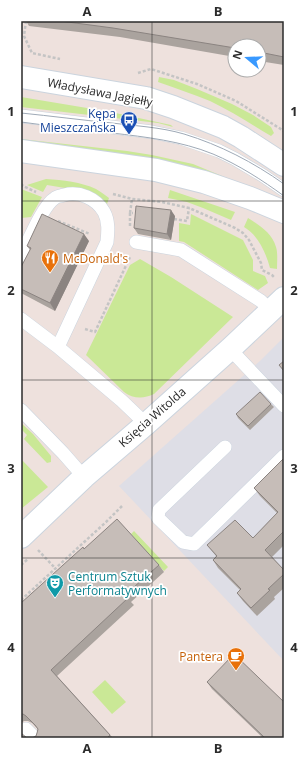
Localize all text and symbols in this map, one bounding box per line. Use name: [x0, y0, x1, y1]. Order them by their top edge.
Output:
text: A: [83, 2, 92, 20]
text: B: [214, 2, 223, 20]
north arrow: [227, 38, 267, 78]
text: N: [229, 48, 246, 61]
street label: Władysława Jagiełły: [46, 73, 155, 111]
text: 1: [7, 102, 15, 120]
text: 1: [290, 102, 298, 120]
place label: Kępa Mieszczańska: [40, 105, 116, 136]
bus stop icon: Kępa Mieszczańska: [119, 110, 139, 135]
restaurant icon: McDonald's: [40, 248, 60, 273]
place label: McDonald's: [63, 250, 128, 267]
text: 2: [7, 281, 15, 299]
text: 2: [290, 281, 298, 299]
street label: Księcia Witolda: [115, 383, 189, 451]
text: 3: [7, 459, 15, 477]
text: 3: [290, 459, 298, 477]
place label: Centrum Sztuk Performatywnych: [68, 568, 167, 599]
theatre icon: Centrum Sztuk Performatywnych: [45, 573, 65, 598]
text: 4: [7, 638, 15, 656]
text: 4: [290, 638, 298, 656]
cafe icon: Pantera: [226, 646, 246, 671]
place label: Pantera: [179, 648, 223, 665]
text: A: [83, 739, 92, 757]
text: B: [214, 739, 223, 757]

